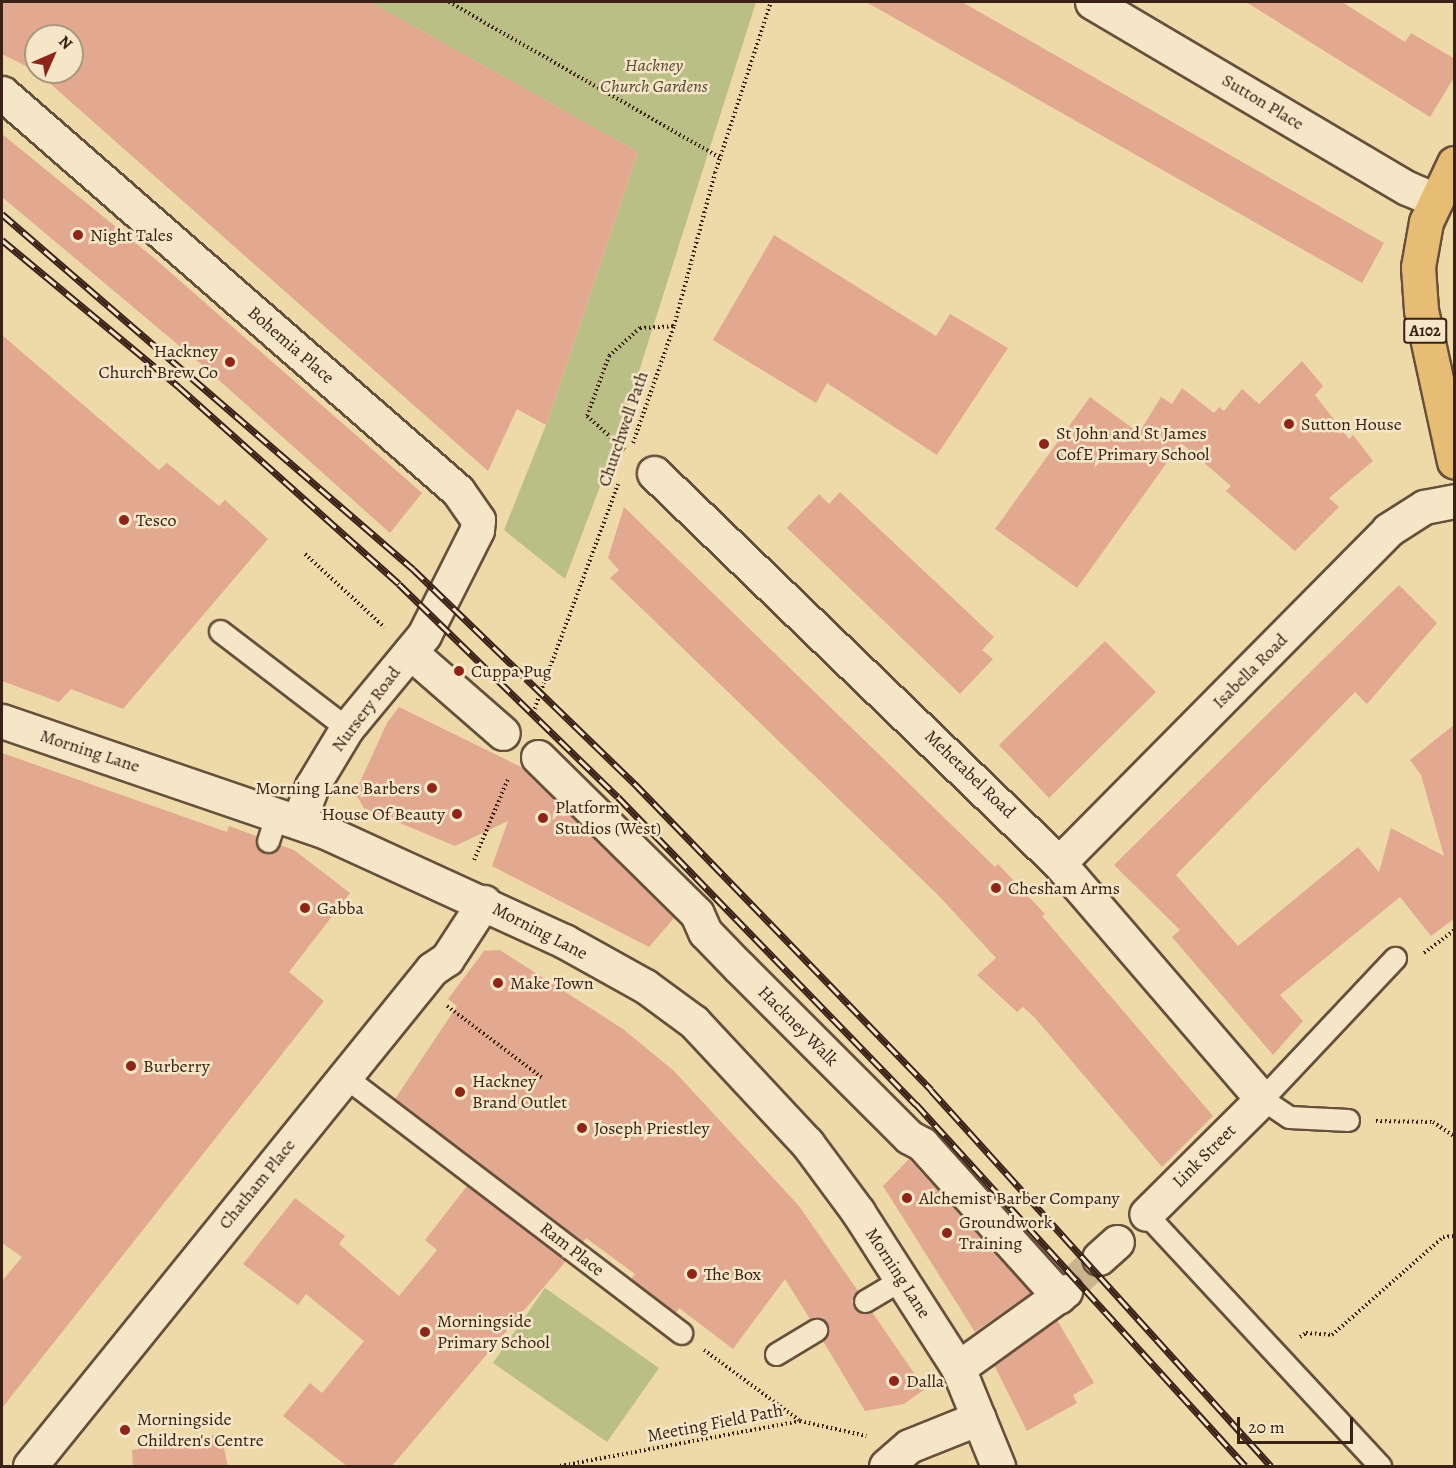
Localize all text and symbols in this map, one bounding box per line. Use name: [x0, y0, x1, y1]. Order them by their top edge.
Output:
north arrow: [24, 24, 84, 84]
text: N: [53, 31, 77, 55]
park label: Hackney Church Gardens: [600, 55, 708, 98]
street label: Sutton Place: [1218, 69, 1308, 135]
place label: Night Tales: [90, 224, 173, 246]
marker: Night Tales: [71, 228, 85, 242]
street label: Bohemia Place: [243, 302, 339, 388]
road number: A102: [1402, 318, 1448, 344]
place label: Hackney Church Brew Co: [98, 341, 218, 384]
marker: Hackney Church Brew Co: [223, 355, 237, 369]
street label: Churchwell Path: [593, 368, 653, 490]
place label: Sutton House: [1301, 413, 1402, 435]
marker: Sutton House: [1282, 417, 1296, 431]
place label: St John and St James CofE Primary School: [1056, 423, 1209, 466]
marker: St John and St James CofE Primary School: [1037, 437, 1051, 451]
place label: Tesco: [136, 509, 176, 531]
marker: Tesco: [117, 513, 131, 527]
street label: Isabella Road: [1208, 629, 1292, 713]
place label: Cuppa Pug: [471, 660, 552, 682]
street label: Nursery Road: [327, 662, 405, 756]
marker: Cuppa Pug: [452, 664, 466, 678]
street label: Morning Lane: [37, 725, 143, 777]
street label: Mehetabel Road: [920, 725, 1020, 823]
place label: Morning Lane Barbers: [255, 777, 420, 799]
marker: Morning Lane Barbers: [425, 781, 439, 795]
place label: Platform Studios (West): [555, 797, 661, 840]
place label: House Of Beauty: [322, 803, 445, 825]
marker: House Of Beauty: [450, 807, 464, 821]
marker: Platform Studios (West): [536, 811, 550, 825]
place label: Chesham Arms: [1008, 877, 1120, 899]
marker: Chesham Arms: [989, 881, 1003, 895]
place label: Gabba: [317, 897, 364, 919]
street label: Morning Lane: [489, 898, 591, 964]
marker: Gabba: [298, 901, 312, 915]
place label: Make Town: [510, 972, 594, 994]
marker: Make Town: [491, 976, 505, 990]
street label: Hackney Walk: [753, 981, 843, 1071]
place label: Burberry: [143, 1055, 210, 1077]
marker: Burberry: [124, 1059, 138, 1073]
place label: Hackney Brand Outlet: [472, 1071, 567, 1114]
marker: Hackney Brand Outlet: [453, 1085, 467, 1099]
place label: Joseph Priestley: [594, 1117, 710, 1139]
street label: Link Street: [1168, 1120, 1240, 1192]
marker: Joseph Priestley: [575, 1121, 589, 1135]
street label: Chatham Place: [214, 1135, 300, 1233]
place label: Alchemist Barber Company: [919, 1187, 1120, 1209]
marker: Alchemist Barber Company: [900, 1191, 914, 1205]
place label: Groundwork Training: [959, 1212, 1053, 1254]
street label: Ram Place: [536, 1217, 608, 1281]
street label: Morning Lane: [861, 1224, 935, 1322]
marker: Groundwork Training: [940, 1226, 954, 1240]
place label: The Box: [704, 1263, 761, 1285]
marker: The Box: [685, 1267, 699, 1281]
place label: Morningside Primary School: [437, 1311, 550, 1354]
marker: Morningside Primary School: [418, 1325, 432, 1339]
place label: Dalla: [906, 1370, 944, 1392]
marker: Dalla: [887, 1374, 901, 1388]
street label: Meeting Field Path: [645, 1399, 785, 1447]
scale bar: [1240, 1405, 1356, 1443]
place label: Morningside Children's Centre: [137, 1409, 264, 1452]
text: 20 m: [1248, 1415, 1285, 1439]
marker: Morningside Children's Centre: [118, 1423, 132, 1437]

